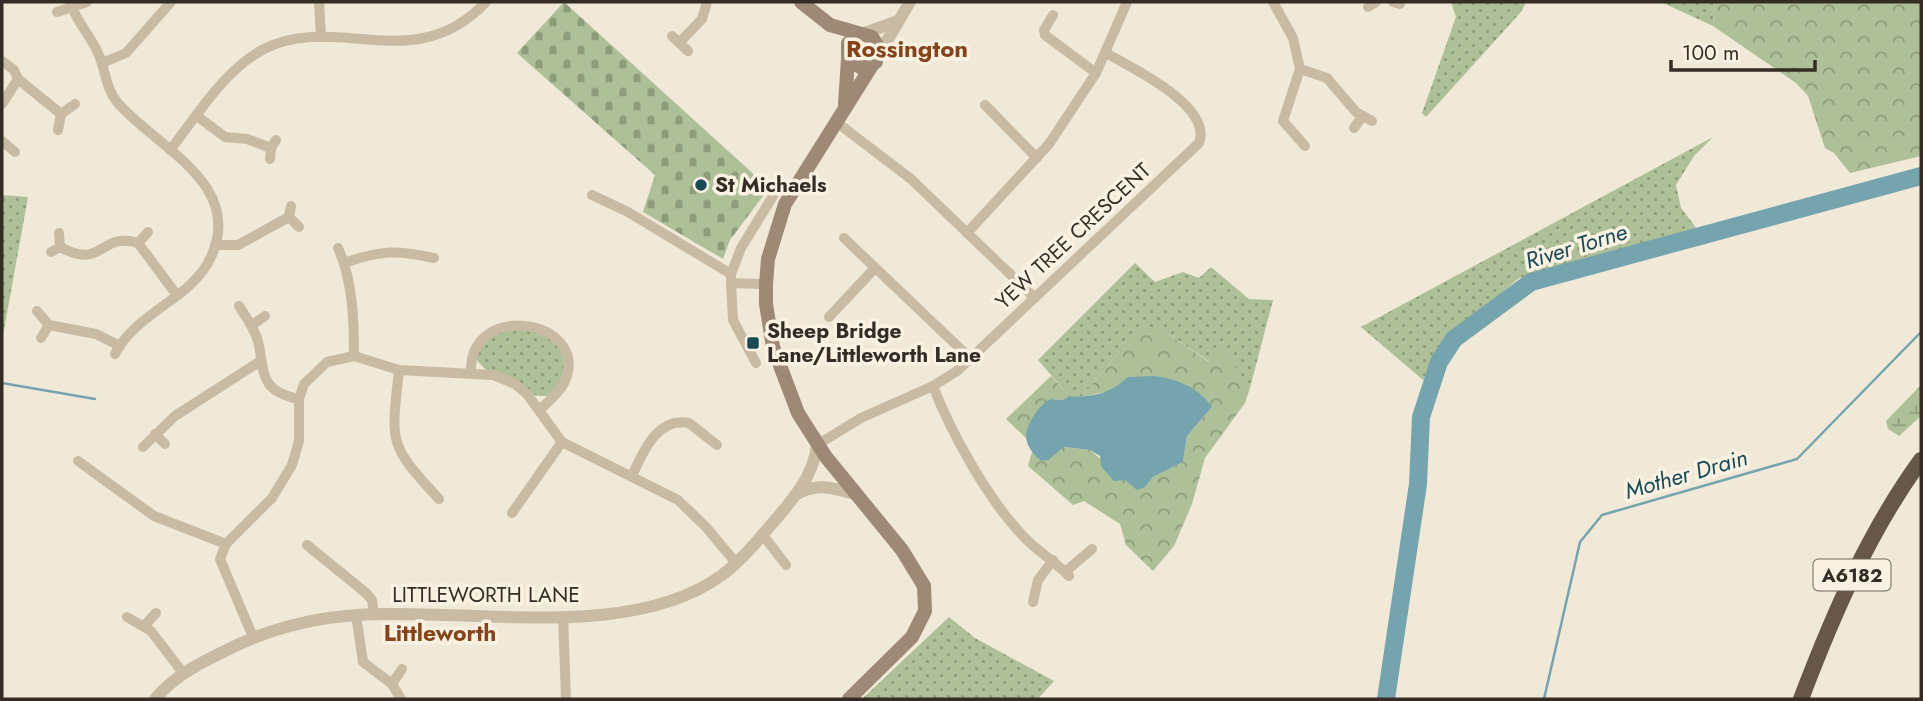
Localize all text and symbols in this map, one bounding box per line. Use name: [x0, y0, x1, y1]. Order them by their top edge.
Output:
scale bar: [1671, 28, 1814, 72]
district label: Rossington: [846, 31, 968, 66]
text: 100 m: [1682, 38, 1739, 68]
street label: YEW TREE CRESCENT: [989, 156, 1157, 316]
place label: St Michaels: [715, 170, 827, 200]
marker: St Michaels: [693, 177, 709, 193]
water label: River Torne: [1521, 214, 1632, 278]
place label: Sheep Bridge Lane/Littleworth Lane: [767, 316, 981, 370]
marker: Sheep Bridge Lane/Littleworth Lane: [745, 335, 761, 351]
water label: Mother Drain: [1621, 440, 1751, 508]
road number: A6182: [1814, 560, 1890, 590]
street label: LITTLEWORTH LANE: [392, 580, 580, 610]
district label: Littleworth: [384, 616, 496, 650]

